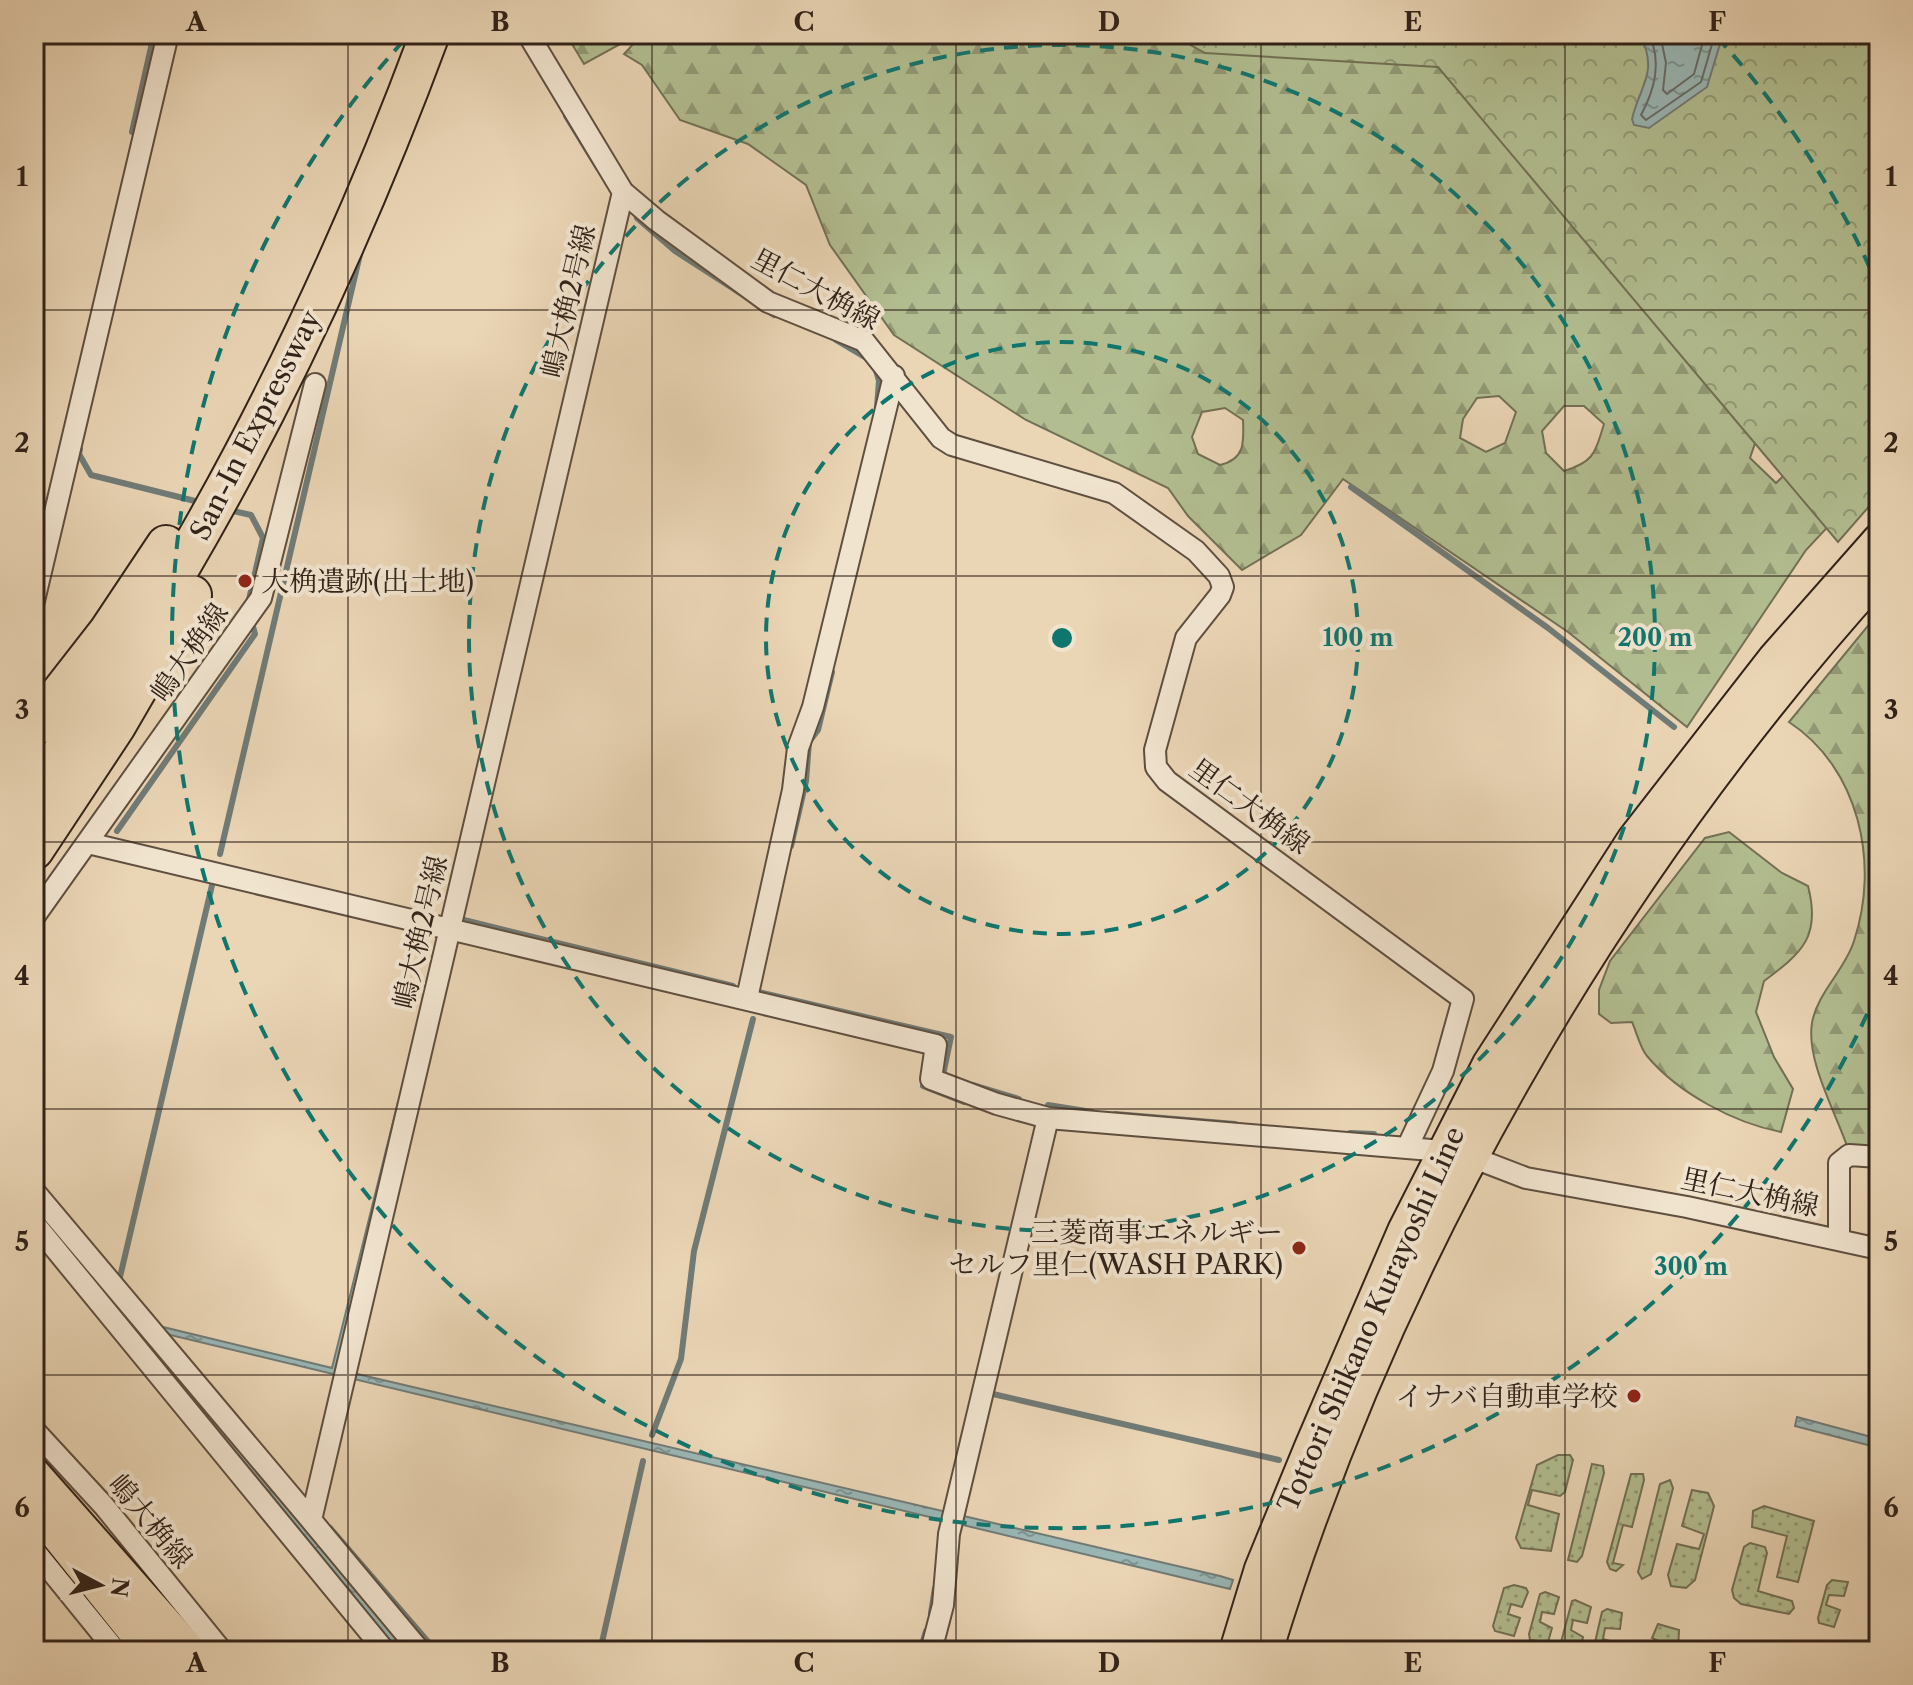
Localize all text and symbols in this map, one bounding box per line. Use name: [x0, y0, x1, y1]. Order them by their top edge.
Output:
text: A: [185, 6, 207, 38]
text: B: [490, 6, 510, 38]
text: C: [794, 6, 814, 38]
text: D: [1098, 6, 1120, 38]
text: E: [1404, 6, 1422, 38]
text: F: [1708, 6, 1726, 38]
text: 1: [16, 161, 28, 193]
text: 1: [1885, 161, 1897, 193]
street label: 嶋大桷2号線: [534, 221, 602, 381]
street label: 里仁大桷線: [746, 241, 886, 337]
street label: San-In Expressway: [182, 304, 328, 546]
text: 2: [14, 427, 30, 459]
text: 2: [1883, 427, 1899, 459]
place label: 大桷遺跡(出土地): [261, 564, 474, 598]
marker: 大桷遺跡(出土地): [236, 572, 254, 590]
street label: 嶋大桷線: [143, 596, 235, 708]
text: 100 m: [1322, 623, 1394, 652]
text: 200 m: [1618, 623, 1692, 652]
centre of rings: [1048, 624, 1076, 652]
text: 3: [15, 694, 29, 726]
text: 3: [1884, 694, 1898, 726]
street label: 里仁大桷線: [1183, 751, 1317, 861]
street label: 嶋大桷2号線: [386, 852, 454, 1012]
text: 4: [14, 960, 30, 992]
text: 4: [1883, 960, 1899, 992]
street label: Tottori Shikano Kurayoshi Line: [1270, 1121, 1472, 1517]
street label: 里仁大桷線: [1678, 1161, 1822, 1223]
place label: 三菱商事エネルギー セルフ里仁(WASH PARK): [949, 1215, 1283, 1281]
text: 5: [15, 1226, 29, 1258]
text: 5: [1884, 1226, 1898, 1258]
marker: 三菱商事エネルギー セルフ里仁(WASH PARK): [1290, 1239, 1308, 1257]
text: 300 m: [1654, 1252, 1728, 1281]
place label: イナバ自動車学校: [1396, 1379, 1618, 1413]
marker: イナバ自動車学校: [1625, 1387, 1643, 1405]
street label: 嶋大桷線: [102, 1467, 200, 1575]
text: 6: [14, 1492, 30, 1524]
text: 6: [1883, 1492, 1899, 1524]
north arrow: [60, 1545, 140, 1625]
text: N: [105, 1576, 134, 1599]
text: A: [185, 1647, 207, 1679]
text: B: [490, 1647, 510, 1679]
text: C: [794, 1647, 814, 1679]
text: D: [1098, 1647, 1120, 1679]
text: E: [1404, 1647, 1422, 1679]
text: F: [1708, 1647, 1726, 1679]

